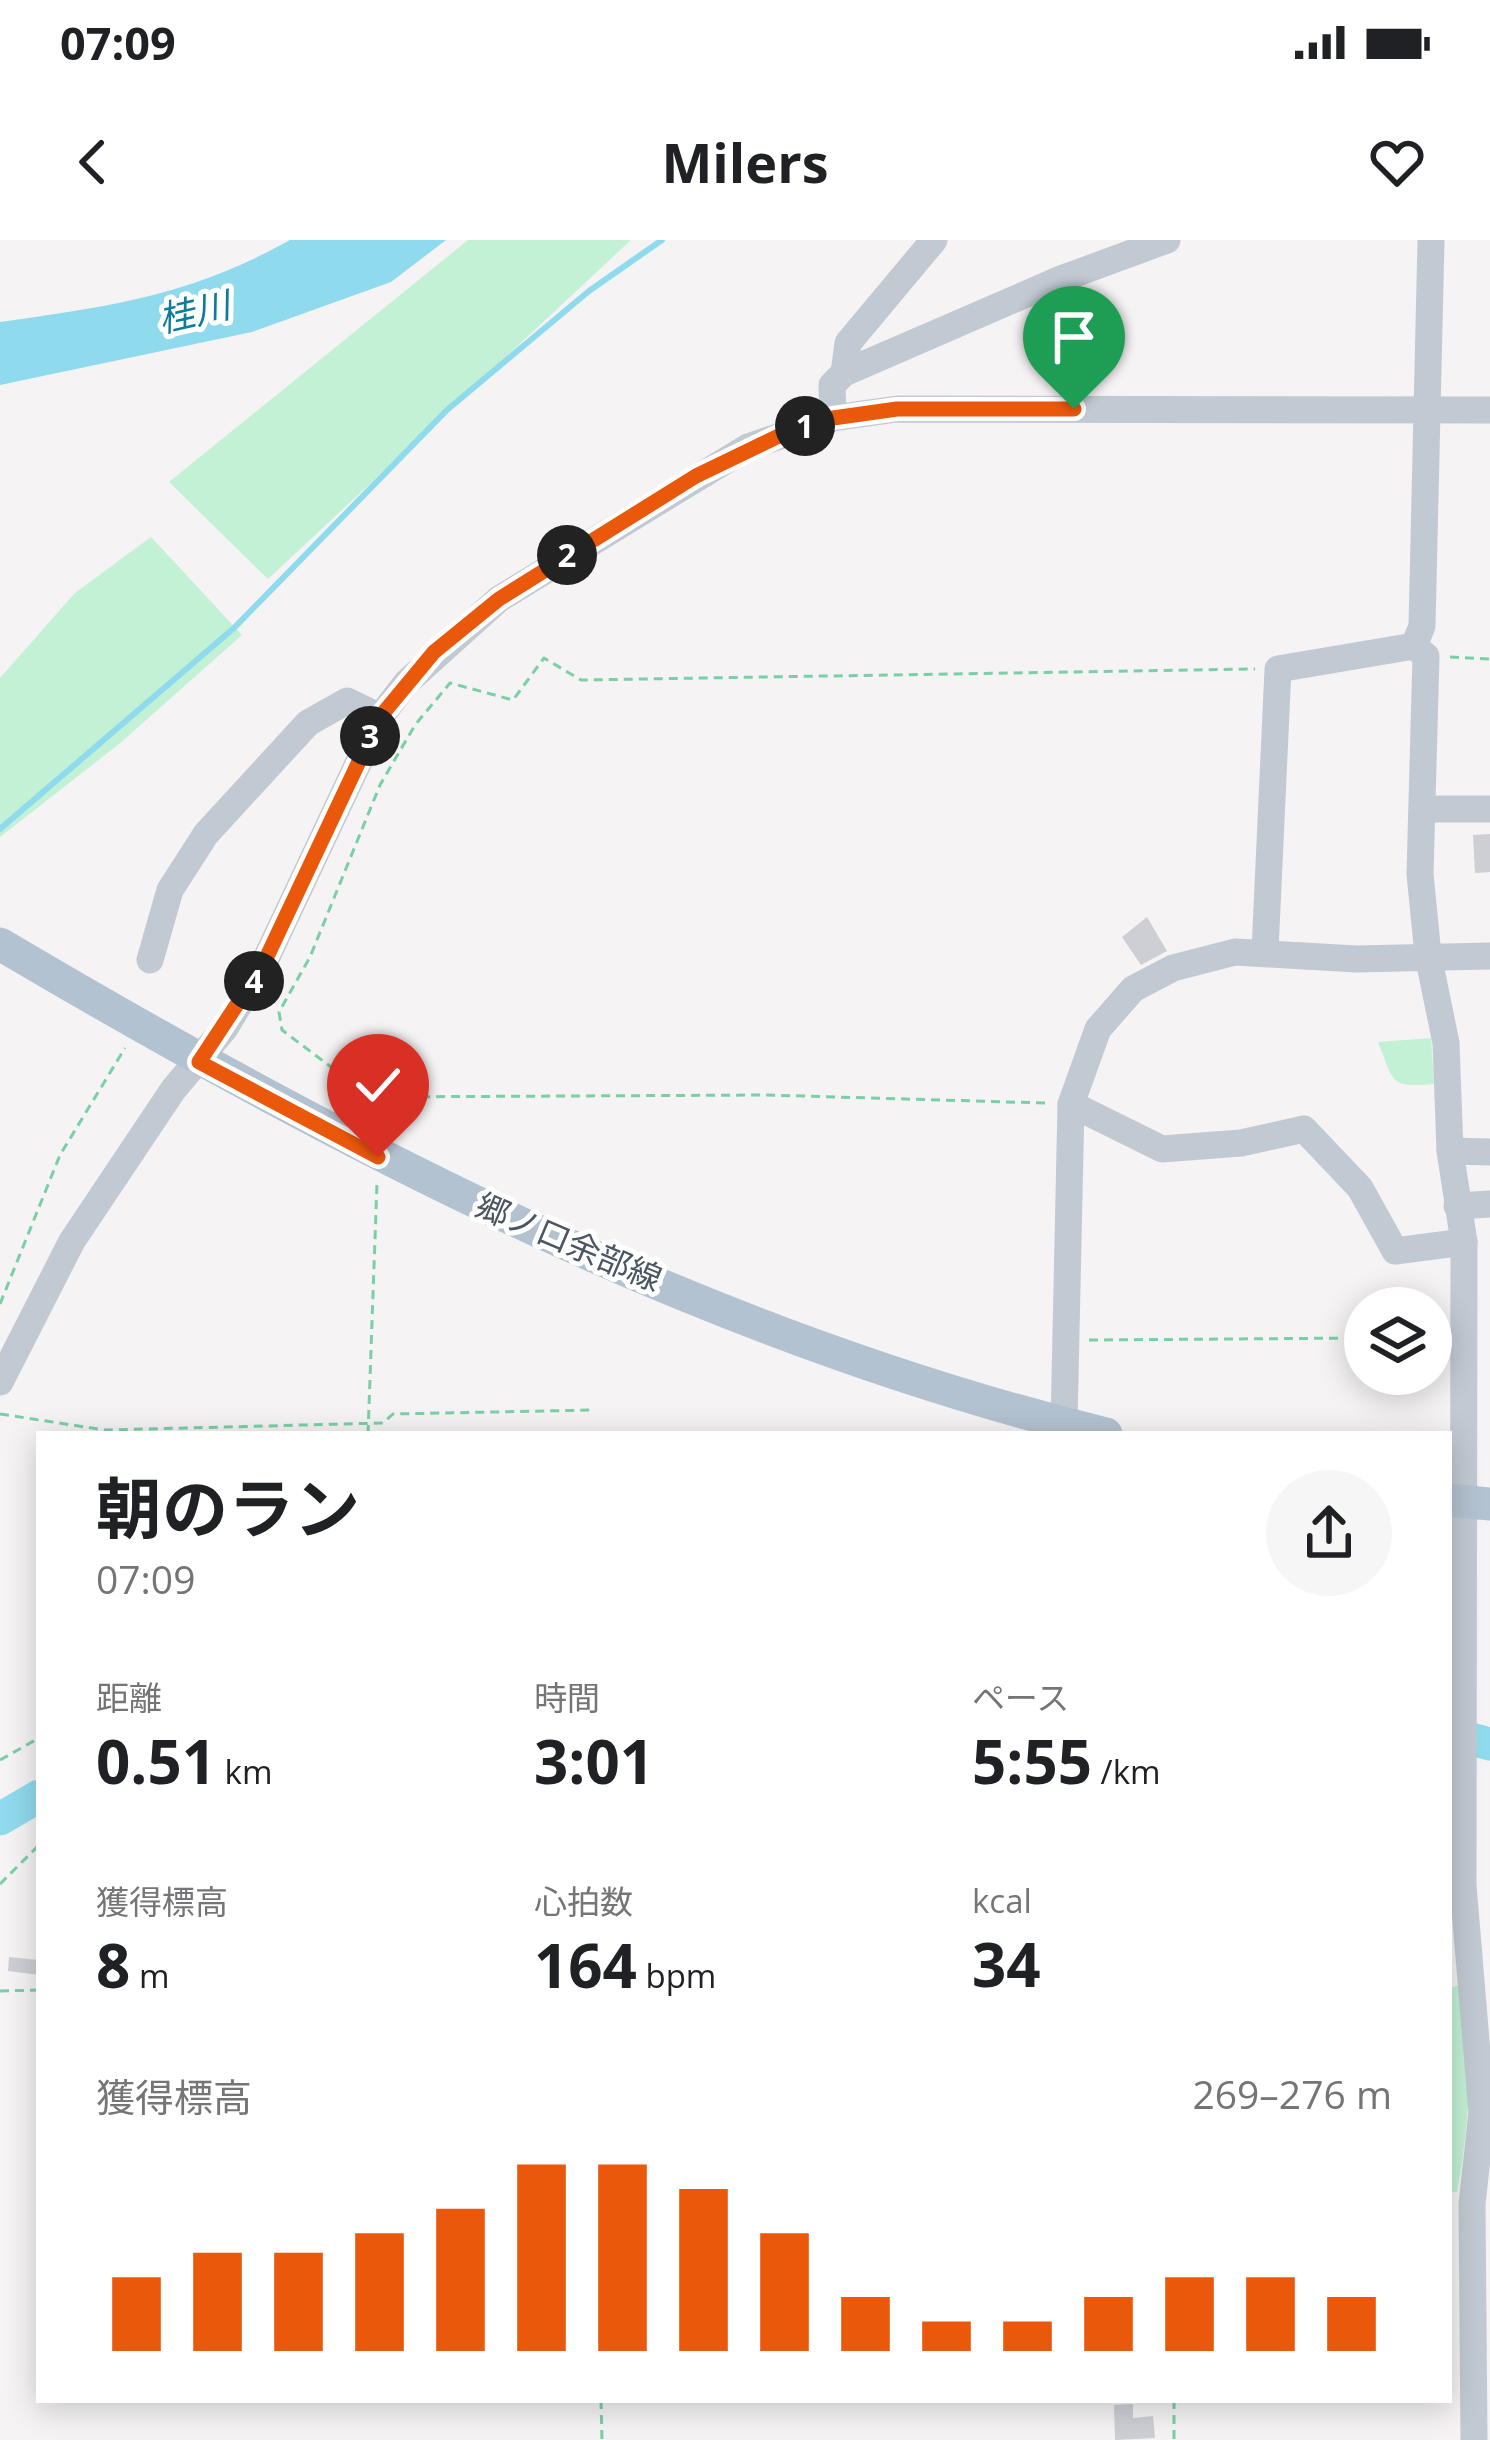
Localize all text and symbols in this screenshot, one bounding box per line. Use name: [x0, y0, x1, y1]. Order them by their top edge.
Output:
text: 07:09: [60, 12, 176, 73]
text: Milers: [661, 125, 829, 199]
icon: back: [60, 129, 126, 195]
icon: heart: [1364, 129, 1430, 195]
water label: 桂川: [153, 279, 238, 343]
pin: [1023, 286, 1125, 409]
icon: arrive: [1041, 304, 1107, 370]
pin: 1: [775, 396, 835, 456]
text: 1: [796, 403, 814, 448]
pin: 2: [537, 525, 597, 585]
text: 2: [558, 532, 576, 577]
pin: 3: [340, 706, 400, 766]
text: 3: [361, 713, 379, 758]
pin: 4: [224, 951, 284, 1011]
text: 4: [245, 958, 263, 1003]
pin: [327, 1034, 429, 1157]
icon: check: [345, 1052, 411, 1118]
street label: 郷ノ口余部線: [469, 1182, 669, 1301]
map controls: [1344, 1287, 1452, 1395]
button: layers: [1344, 1287, 1452, 1395]
text: 朝のラン: [96, 1462, 360, 1552]
button: share: [1266, 1470, 1392, 1596]
text: 07:09: [96, 1552, 195, 1605]
text: 距離: [96, 1675, 162, 1720]
text: 時間: [534, 1675, 600, 1720]
text: ペース: [972, 1675, 1069, 1720]
text: 0.51: [96, 1720, 216, 1802]
text: 3:01: [534, 1720, 654, 1802]
text: 5:55: [972, 1720, 1092, 1802]
text: km: [216, 1749, 273, 1794]
text: /km: [1092, 1749, 1161, 1794]
text: kcal: [972, 1878, 1032, 1923]
text: 獲得標高: [96, 1879, 228, 1924]
text: 心拍数: [534, 1879, 633, 1924]
text: 34: [972, 1923, 1041, 2005]
text: 8: [96, 1924, 130, 2006]
text: 164: [534, 1924, 637, 2006]
text: m: [130, 1953, 169, 1998]
text: bpm: [637, 1953, 716, 1998]
text: 269–276 m: [1192, 2067, 1392, 2120]
text: 獲得標高: [96, 2070, 252, 2123]

